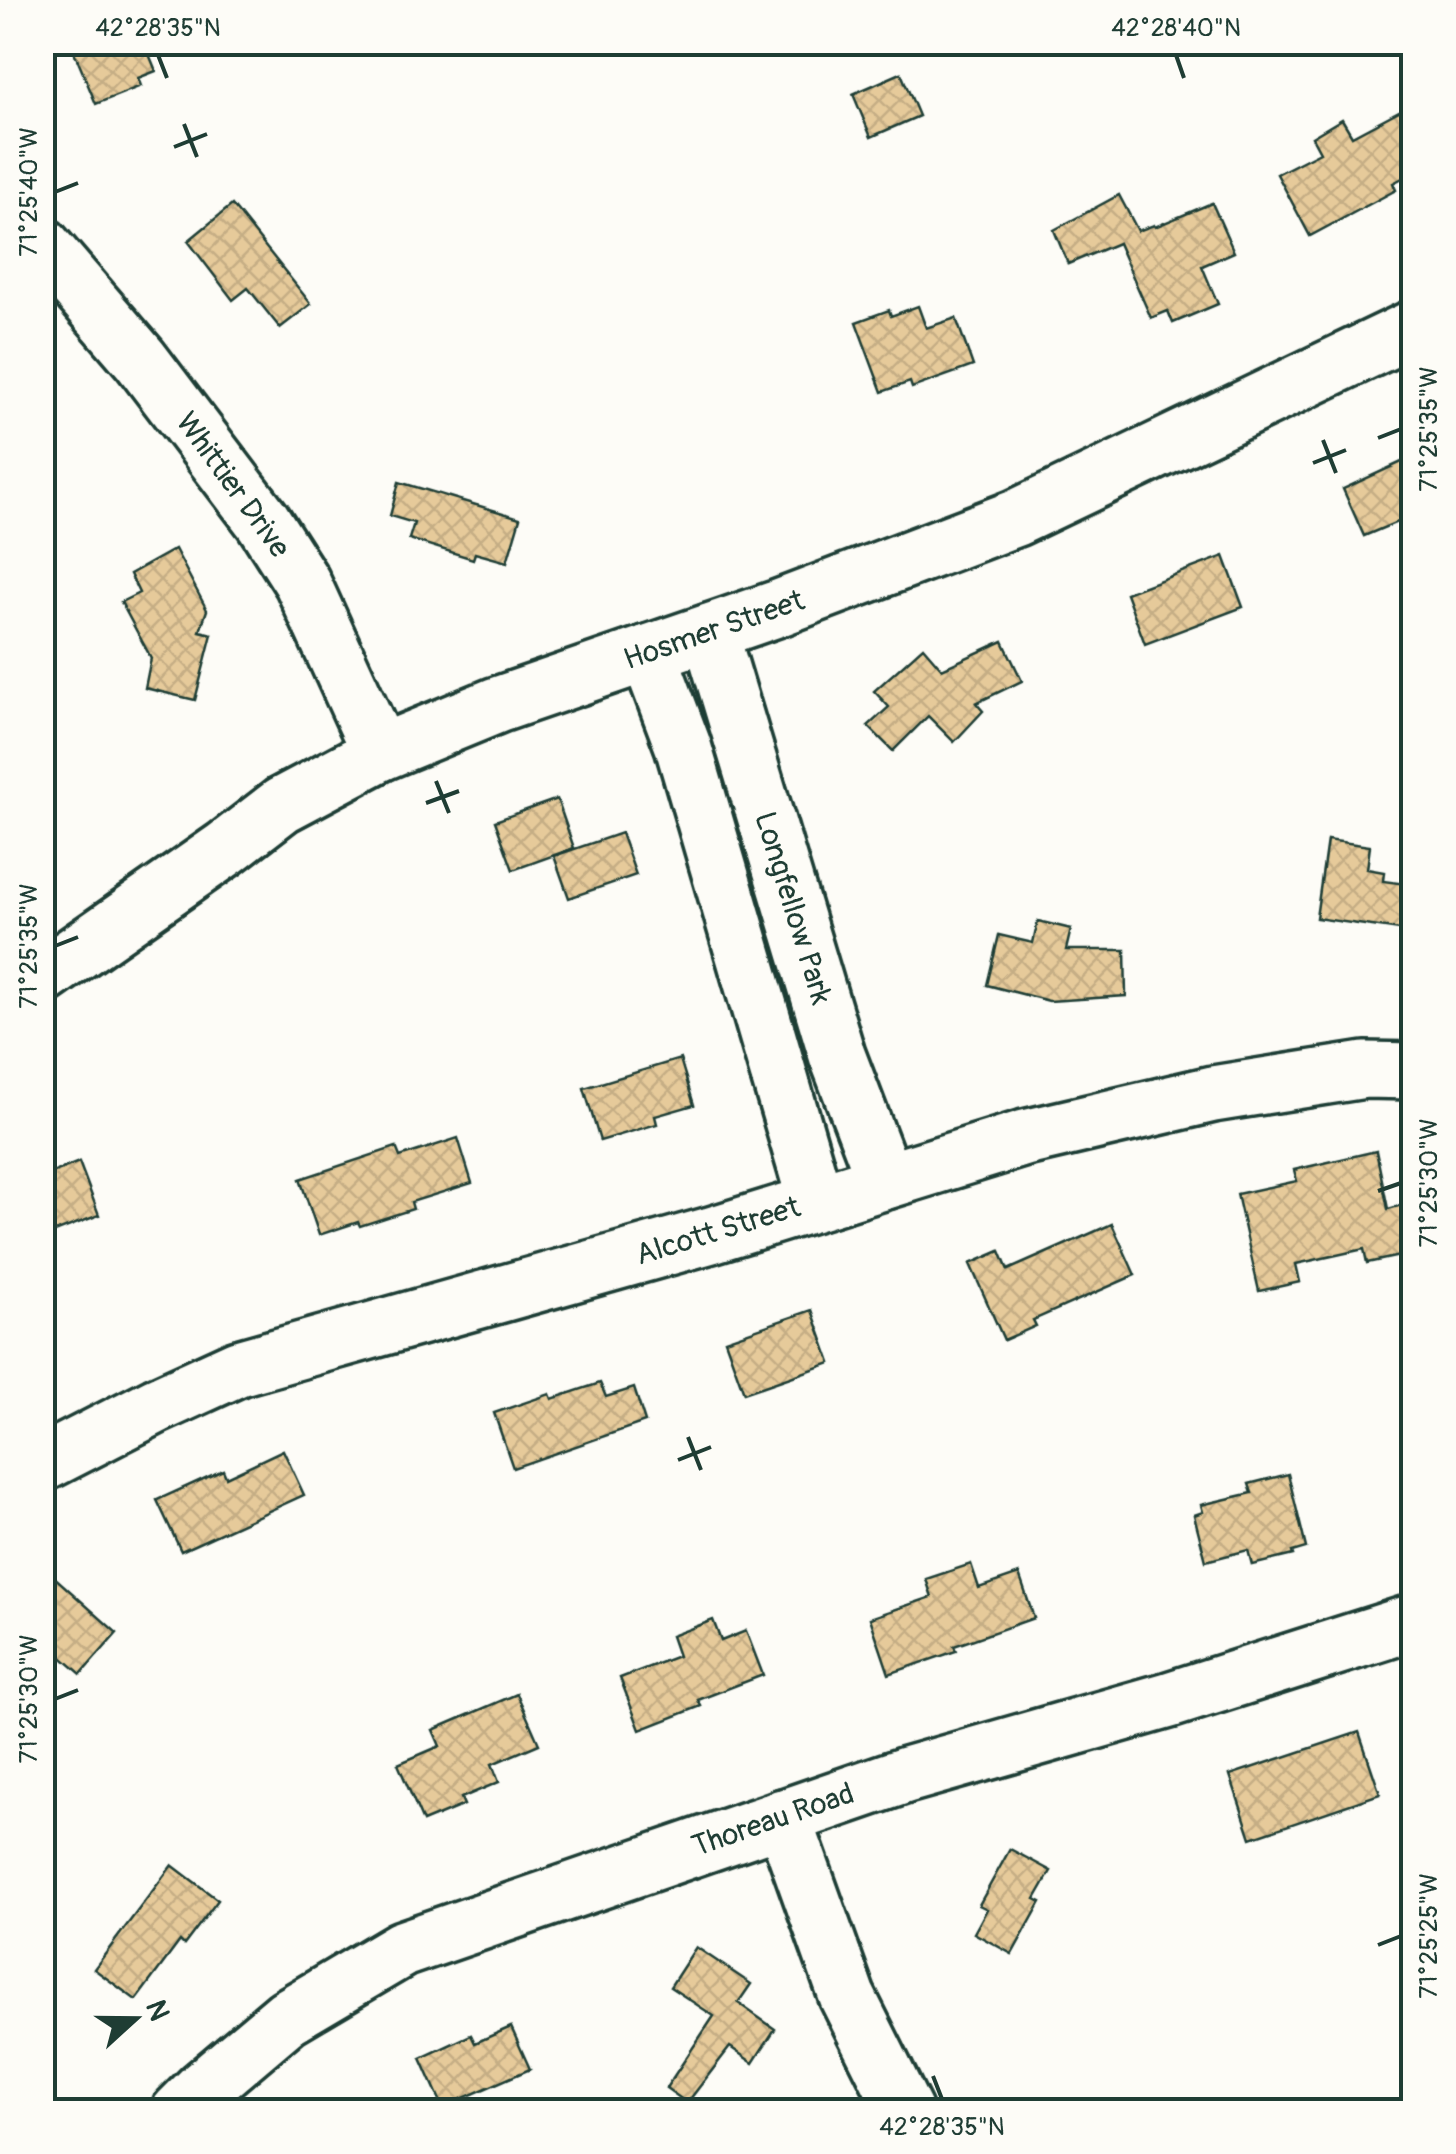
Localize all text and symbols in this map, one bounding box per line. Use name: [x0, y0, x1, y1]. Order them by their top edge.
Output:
text: 42°28'35"N: [95, 13, 221, 44]
text: 42°28'40"N: [1111, 13, 1241, 44]
text: 71°25'40"W: [14, 127, 45, 257]
text: 71°25'35"W: [1414, 366, 1445, 492]
street label: Whittier Drive: [168, 405, 298, 565]
street label: Hosmer Street: [619, 582, 810, 678]
street label: Longfellow Park: [746, 807, 840, 1009]
text: 71°25'35"W: [14, 883, 45, 1009]
text: 71°25'30"W: [1414, 1119, 1445, 1247]
street label: Alcott Street: [631, 1188, 806, 1274]
text: 71°25'30"W: [14, 1635, 45, 1763]
street label: Thoreau Road: [687, 1775, 859, 1865]
text: 71°25'25"W: [1414, 1873, 1445, 1999]
north arrow: [85, 1969, 185, 2069]
text: N: [137, 1995, 177, 2026]
text: 42°28'35"N: [879, 2112, 1005, 2143]

